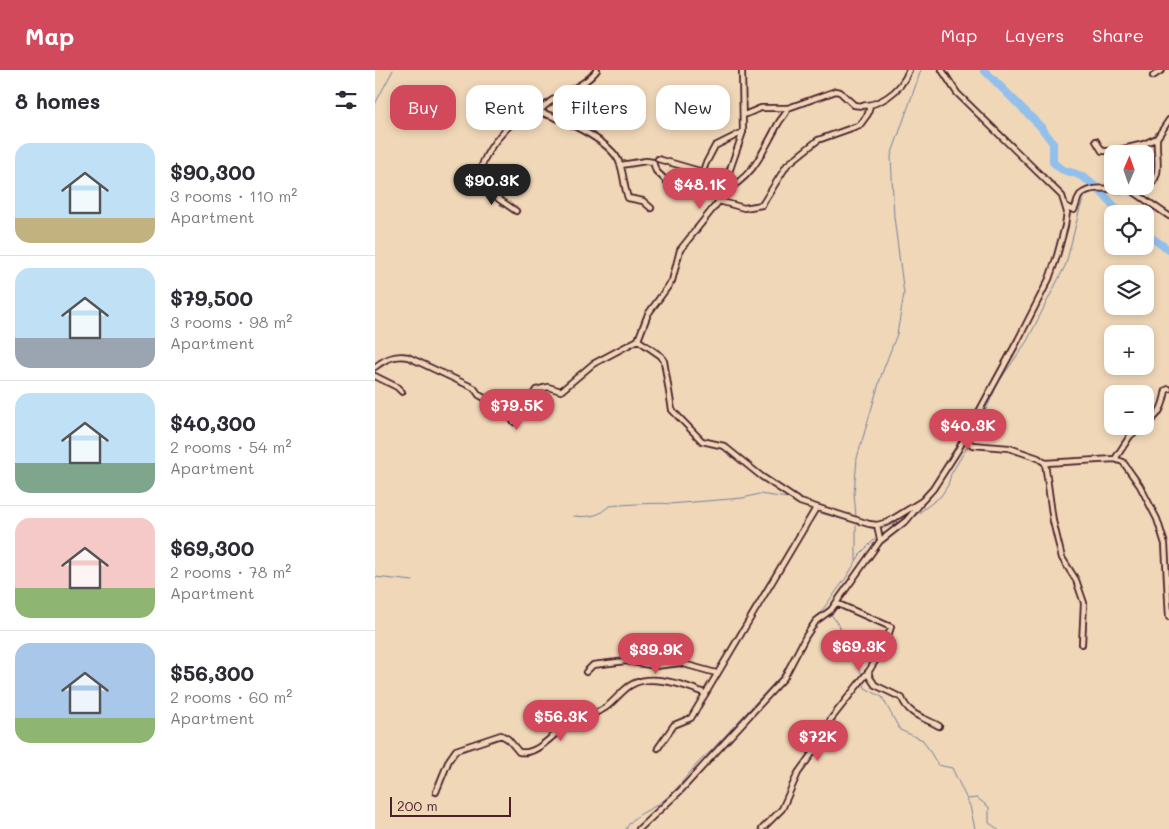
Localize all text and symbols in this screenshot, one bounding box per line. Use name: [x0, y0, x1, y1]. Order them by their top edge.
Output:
text: Map: [25, 20, 74, 51]
text: Map: [941, 23, 977, 47]
text: Layers: [1005, 23, 1064, 47]
text: Share: [1092, 23, 1144, 47]
chip: Buy: [390, 85, 456, 130]
chip: Rent: [466, 85, 543, 130]
chip: Filters: [553, 85, 646, 130]
chip: New: [656, 85, 730, 130]
icon: filters: [332, 86, 360, 114]
text: 8 homes: [15, 87, 100, 114]
north arrow: [1104, 145, 1154, 195]
map controls: [1104, 145, 1154, 435]
text: $90,300: [170, 158, 255, 185]
icon: home: [55, 163, 115, 223]
pin: $90.3K: [451, 164, 533, 206]
pin: $48.1K: [659, 168, 741, 210]
text: $90.3K: [465, 169, 519, 190]
text: $48.1K: [674, 173, 726, 194]
text: 3 rooms · 110 m²: [170, 185, 297, 206]
button: locate: [1104, 205, 1154, 255]
text: Apartment: [170, 206, 255, 227]
button: layers: [1104, 265, 1154, 315]
text: $79,500: [170, 284, 253, 311]
icon: home: [55, 288, 115, 348]
text: 3 rooms · 98 m²: [170, 311, 292, 332]
button: +: [1104, 325, 1154, 375]
text: Apartment: [170, 332, 255, 353]
button: −: [1104, 385, 1154, 435]
pin: $79.5K: [476, 388, 558, 431]
text: $79.5K: [490, 394, 544, 415]
pin: $40.3K: [927, 408, 1009, 451]
text: $40,300: [170, 409, 256, 436]
icon: home: [55, 413, 115, 473]
text: $40.3K: [940, 414, 996, 435]
text: 2 rooms · 54 m²: [170, 436, 291, 457]
text: Apartment: [170, 457, 255, 478]
text: $69,300: [170, 534, 254, 561]
icon: home: [55, 538, 115, 598]
text: 2 rooms · 78 m²: [170, 561, 291, 582]
text: Apartment: [170, 582, 255, 603]
pin: $69.3K: [818, 630, 900, 672]
pin: $39.9K: [615, 632, 697, 675]
text: $69.3K: [832, 635, 886, 656]
text: $39.9K: [629, 638, 683, 659]
text: $56,300: [170, 659, 254, 686]
icon: home: [55, 663, 115, 723]
text: 2 rooms · 60 m²: [170, 686, 292, 707]
pin: $56.3K: [520, 700, 602, 742]
text: $56.3K: [534, 705, 588, 726]
text: Apartment: [170, 707, 255, 728]
pin: $72K: [788, 720, 848, 762]
text: $72K: [799, 725, 837, 746]
scale bar: [390, 794, 511, 817]
text: 200 m: [397, 796, 438, 815]

